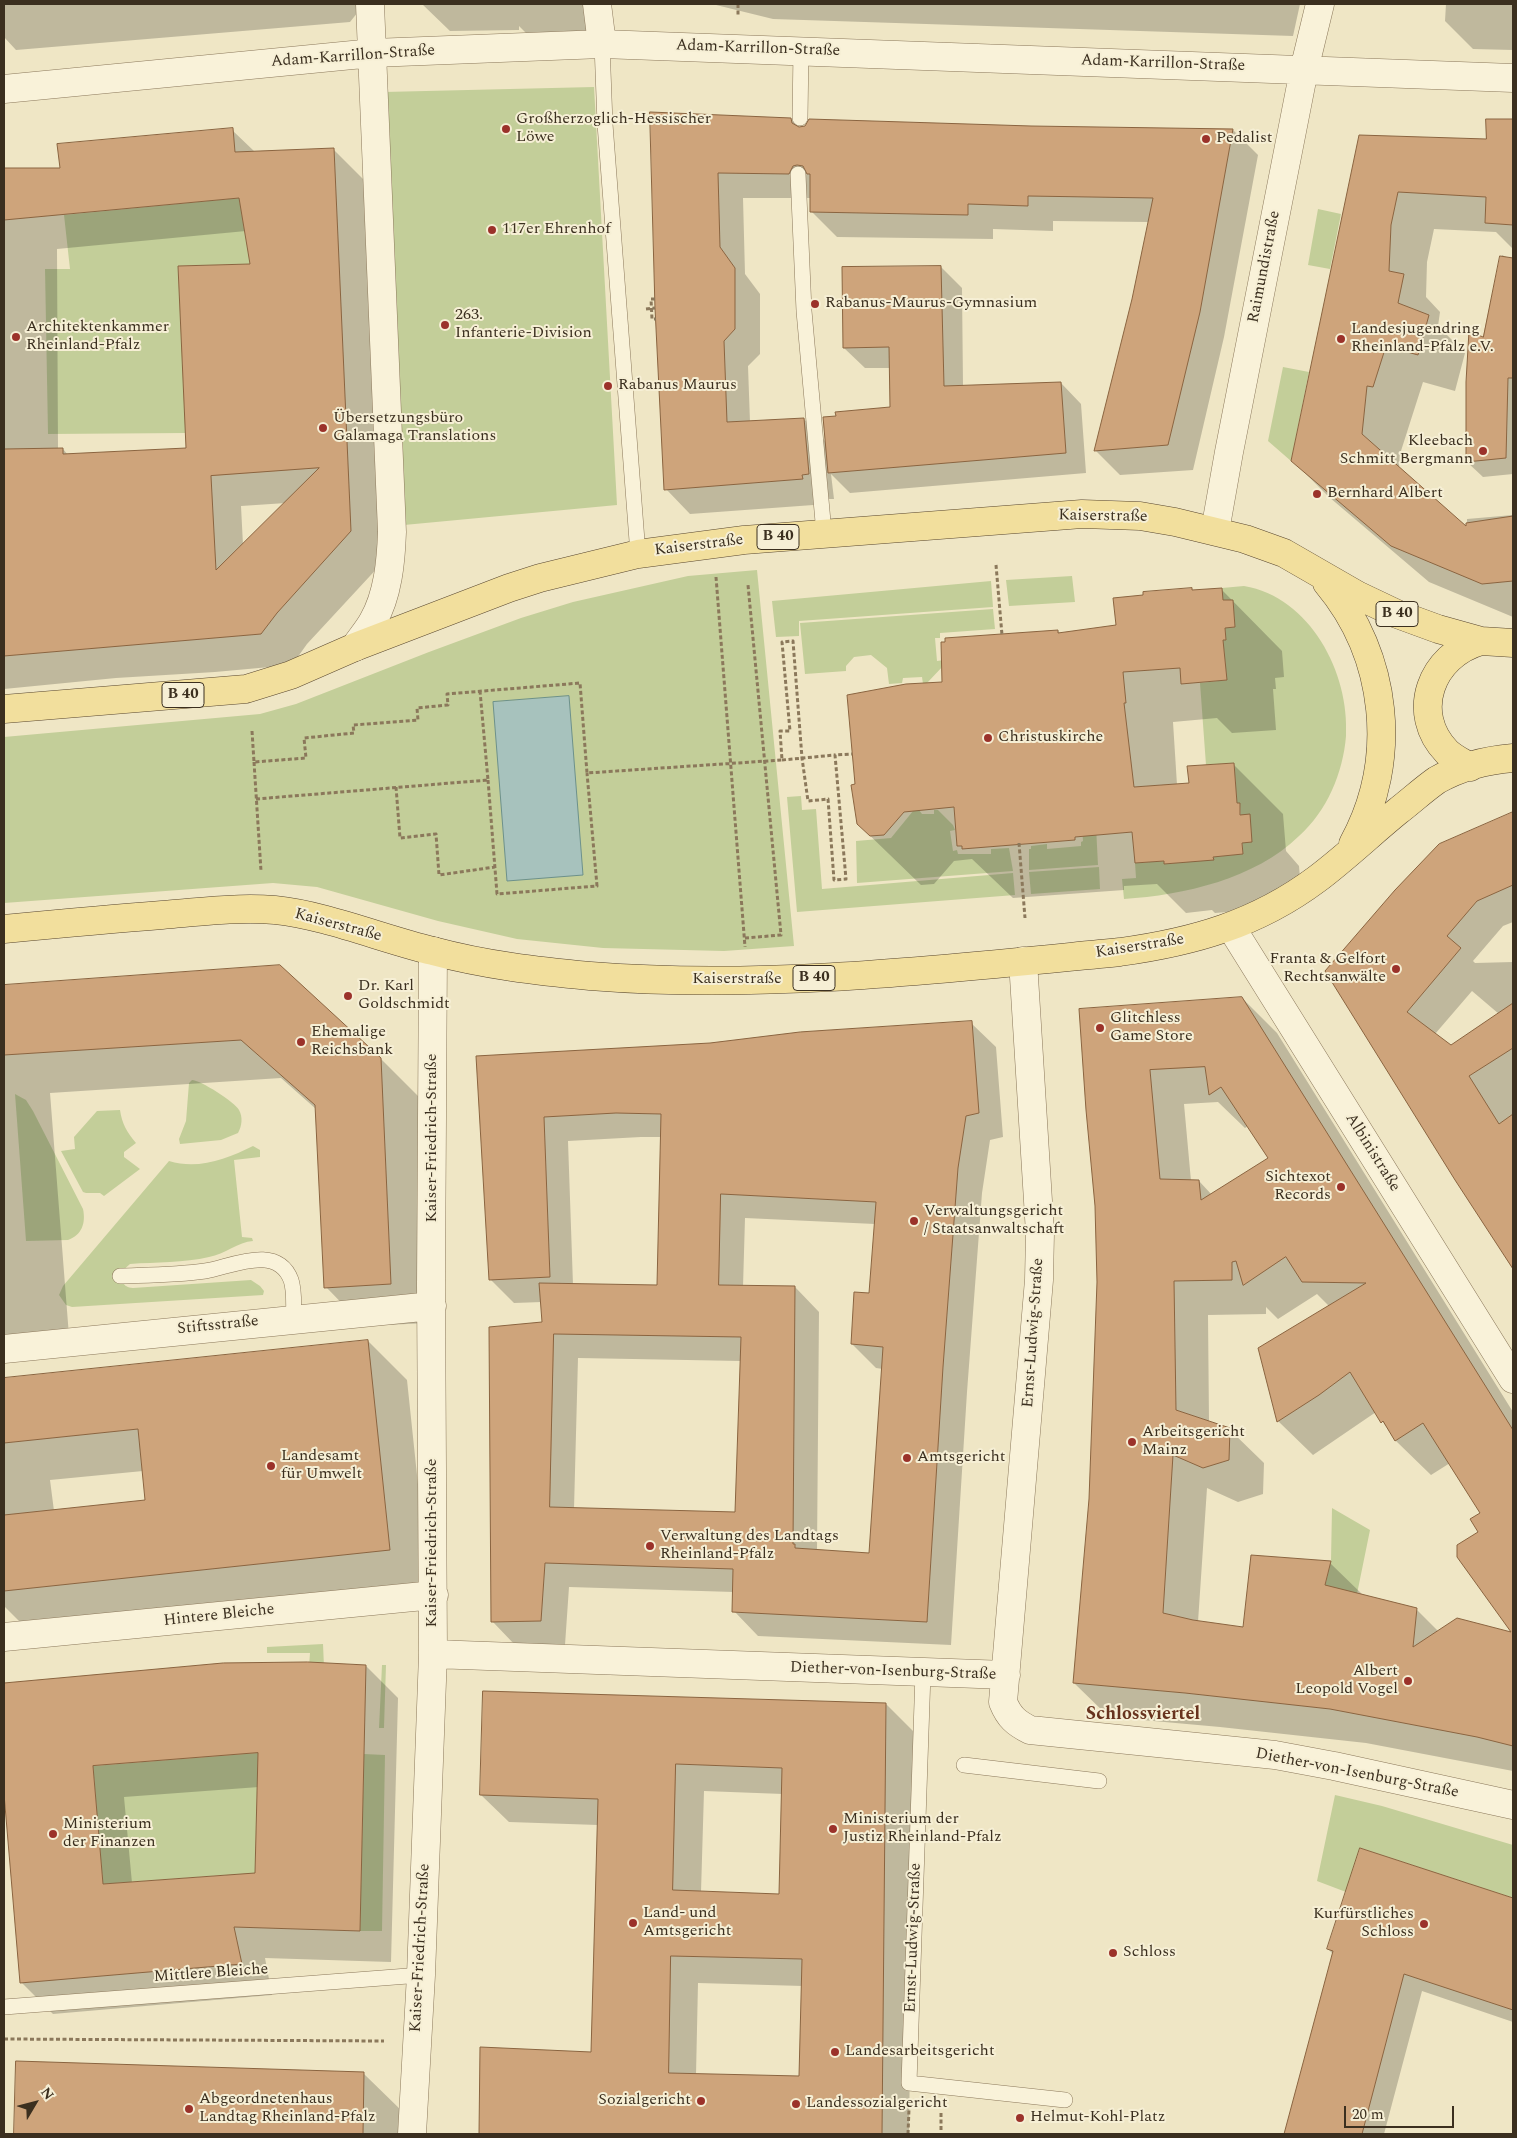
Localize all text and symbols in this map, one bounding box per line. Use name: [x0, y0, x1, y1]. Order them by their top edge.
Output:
street label: Adam-Karrillon-Straße: [675, 37, 841, 61]
street label: Adam-Karrillon-Straße: [270, 42, 436, 72]
street label: Adam-Karrillon-Straße: [1080, 52, 1246, 76]
place label: Großherzoglich-Hessischer Löwe: [516, 110, 711, 148]
marker: Großherzoglich-Hessischer Löwe: [500, 123, 512, 135]
place label: Pedalist: [1216, 129, 1272, 149]
marker: Pedalist: [1200, 133, 1212, 145]
street label: Raimundistraße: [1245, 209, 1285, 325]
place label: 117er Ehrenhof: [502, 220, 611, 240]
marker: 117er Ehrenhof: [486, 224, 498, 236]
place label: Rabanus-Maurus-Gymnasium: [825, 294, 1037, 314]
marker: Rabanus-Maurus-Gymnasium: [809, 298, 821, 310]
place label: 263. Infanterie-Division: [455, 306, 592, 344]
place label: Architektenkammer Rheinland-Pfalz: [26, 318, 169, 356]
marker: 263. Infanterie-Division: [439, 319, 451, 331]
place label: Landesjugendring Rheinland-Pfalz e.V.: [1351, 320, 1494, 358]
marker: Architektenkammer Rheinland-Pfalz: [10, 331, 22, 343]
marker: Landesjugendring Rheinland-Pfalz e.V.: [1335, 333, 1347, 345]
place label: Rabanus Maurus: [618, 376, 737, 396]
marker: Rabanus Maurus: [602, 380, 614, 392]
place label: Übersetzungsbüro Galamaga Translations: [333, 409, 496, 447]
marker: Übersetzungsbüro Galamaga Translations: [317, 422, 329, 434]
place label: Kleebach Schmitt Bergmann: [1340, 432, 1473, 470]
marker: Kleebach Schmitt Bergmann: [1477, 445, 1489, 457]
place label: Bernhard Albert: [1327, 484, 1443, 504]
marker: Bernhard Albert: [1311, 488, 1323, 500]
street label: Kaiserstraße: [1058, 507, 1148, 527]
road number: B 40: [757, 524, 799, 550]
street label: Kaiserstraße: [653, 531, 745, 561]
road number: B 40: [1376, 602, 1418, 626]
road number: B 40: [162, 682, 204, 708]
place label: Christuskirche: [998, 728, 1103, 748]
marker: Christuskirche: [982, 732, 994, 744]
street label: Kaiserstraße: [292, 905, 384, 947]
street label: Kaiserstraße: [1094, 931, 1186, 963]
place label: Franta & Gelfort Rechtsanwälte: [1270, 950, 1386, 988]
marker: Franta & Gelfort Rechtsanwälte: [1390, 963, 1402, 975]
road number: B 40: [793, 966, 835, 990]
street label: Kaiserstraße: [692, 970, 782, 990]
place label: Dr. Karl Goldschmidt: [358, 977, 450, 1015]
marker: Dr. Karl Goldschmidt: [342, 990, 354, 1002]
place label: Glitchless Game Store: [1110, 1009, 1193, 1047]
marker: Glitchless Game Store: [1094, 1022, 1106, 1034]
place label: Ehemalige Reichsbank: [311, 1023, 393, 1061]
marker: Ehemalige Reichsbank: [295, 1036, 307, 1048]
street label: Kaiser-Friedrich-Straße: [423, 1054, 443, 1222]
street label: Albinistraße: [1340, 1110, 1404, 1196]
place label: Sichtexot Records: [1265, 1168, 1331, 1206]
marker: Sichtexot Records: [1335, 1181, 1347, 1193]
place label: Verwaltungsgericht / Staatsanwaltschaft: [924, 1202, 1064, 1240]
marker: Verwaltungsgericht / Staatsanwaltschaft: [908, 1215, 920, 1227]
street label: Ernst-Ludwig-Straße: [1019, 1257, 1049, 1409]
street label: Stiftsstraße: [176, 1312, 260, 1340]
place label: Arbeitsgericht Mainz: [1142, 1423, 1245, 1461]
marker: Arbeitsgericht Mainz: [1126, 1436, 1138, 1448]
place label: Landesamt für Umwelt: [281, 1447, 362, 1485]
place label: Amtsgericht: [917, 1448, 1005, 1468]
marker: Amtsgericht: [901, 1452, 913, 1464]
street label: Kaiser-Friedrich-Straße: [423, 1459, 443, 1627]
marker: Landesamt für Umwelt: [265, 1460, 277, 1472]
place label: Verwaltung des Landtags Rheinland-Pfalz: [660, 1527, 839, 1565]
marker: Verwaltung des Landtags Rheinland-Pfalz: [644, 1540, 656, 1552]
street label: Hintere Bleiche: [163, 1601, 275, 1631]
street label: Diether-von-Isenburg-Straße: [789, 1659, 997, 1685]
place label: Albert Leopold Vogel: [1295, 1662, 1398, 1700]
marker: Albert Leopold Vogel: [1402, 1675, 1414, 1687]
district label: Schlossviertel: [1086, 1704, 1200, 1726]
street label: Diether-von-Isenburg-Straße: [1254, 1745, 1460, 1803]
place label: Ministerium der Justiz Rheinland-Pfalz: [843, 1810, 1002, 1848]
place label: Ministerium der Finanzen: [63, 1815, 156, 1853]
marker: Ministerium der Justiz Rheinland-Pfalz: [827, 1823, 839, 1835]
marker: Ministerium der Finanzen: [47, 1828, 59, 1840]
street label: Kaiser-Friedrich-Straße: [407, 1863, 435, 2033]
street label: Ernst-Ludwig-Straße: [902, 1863, 926, 2013]
place label: Land- und Amtsgericht: [643, 1904, 731, 1942]
place label: Kurfürstliches Schloss: [1313, 1905, 1414, 1943]
marker: Land- und Amtsgericht: [627, 1917, 639, 1929]
marker: Kurfürstliches Schloss: [1418, 1918, 1430, 1930]
place label: Schloss: [1123, 1943, 1176, 1963]
marker: Schloss: [1107, 1947, 1119, 1959]
street label: Mittlere Bleiche: [153, 1960, 269, 1988]
place label: Landesarbeitsgericht: [845, 2042, 995, 2062]
marker: Landesarbeitsgericht: [829, 2046, 841, 2058]
north arrow: [10, 2078, 60, 2128]
text: N: [36, 2083, 59, 2105]
place label: Abgeordnetenhaus Landtag Rheinland-Pfalz: [199, 2090, 376, 2128]
place label: Sozialgericht: [598, 2091, 691, 2111]
place label: Landessozialgericht: [806, 2094, 948, 2114]
marker: Sozialgericht: [695, 2095, 707, 2107]
scale bar: [1347, 2096, 1457, 2128]
marker: Landessozialgericht: [790, 2098, 802, 2110]
marker: Abgeordnetenhaus Landtag Rheinland-Pfalz: [183, 2103, 195, 2115]
text: 20 m: [1352, 2103, 1384, 2126]
place label: Helmut-Kohl-Platz: [1030, 2108, 1165, 2128]
marker: Helmut-Kohl-Platz: [1014, 2112, 1026, 2124]

